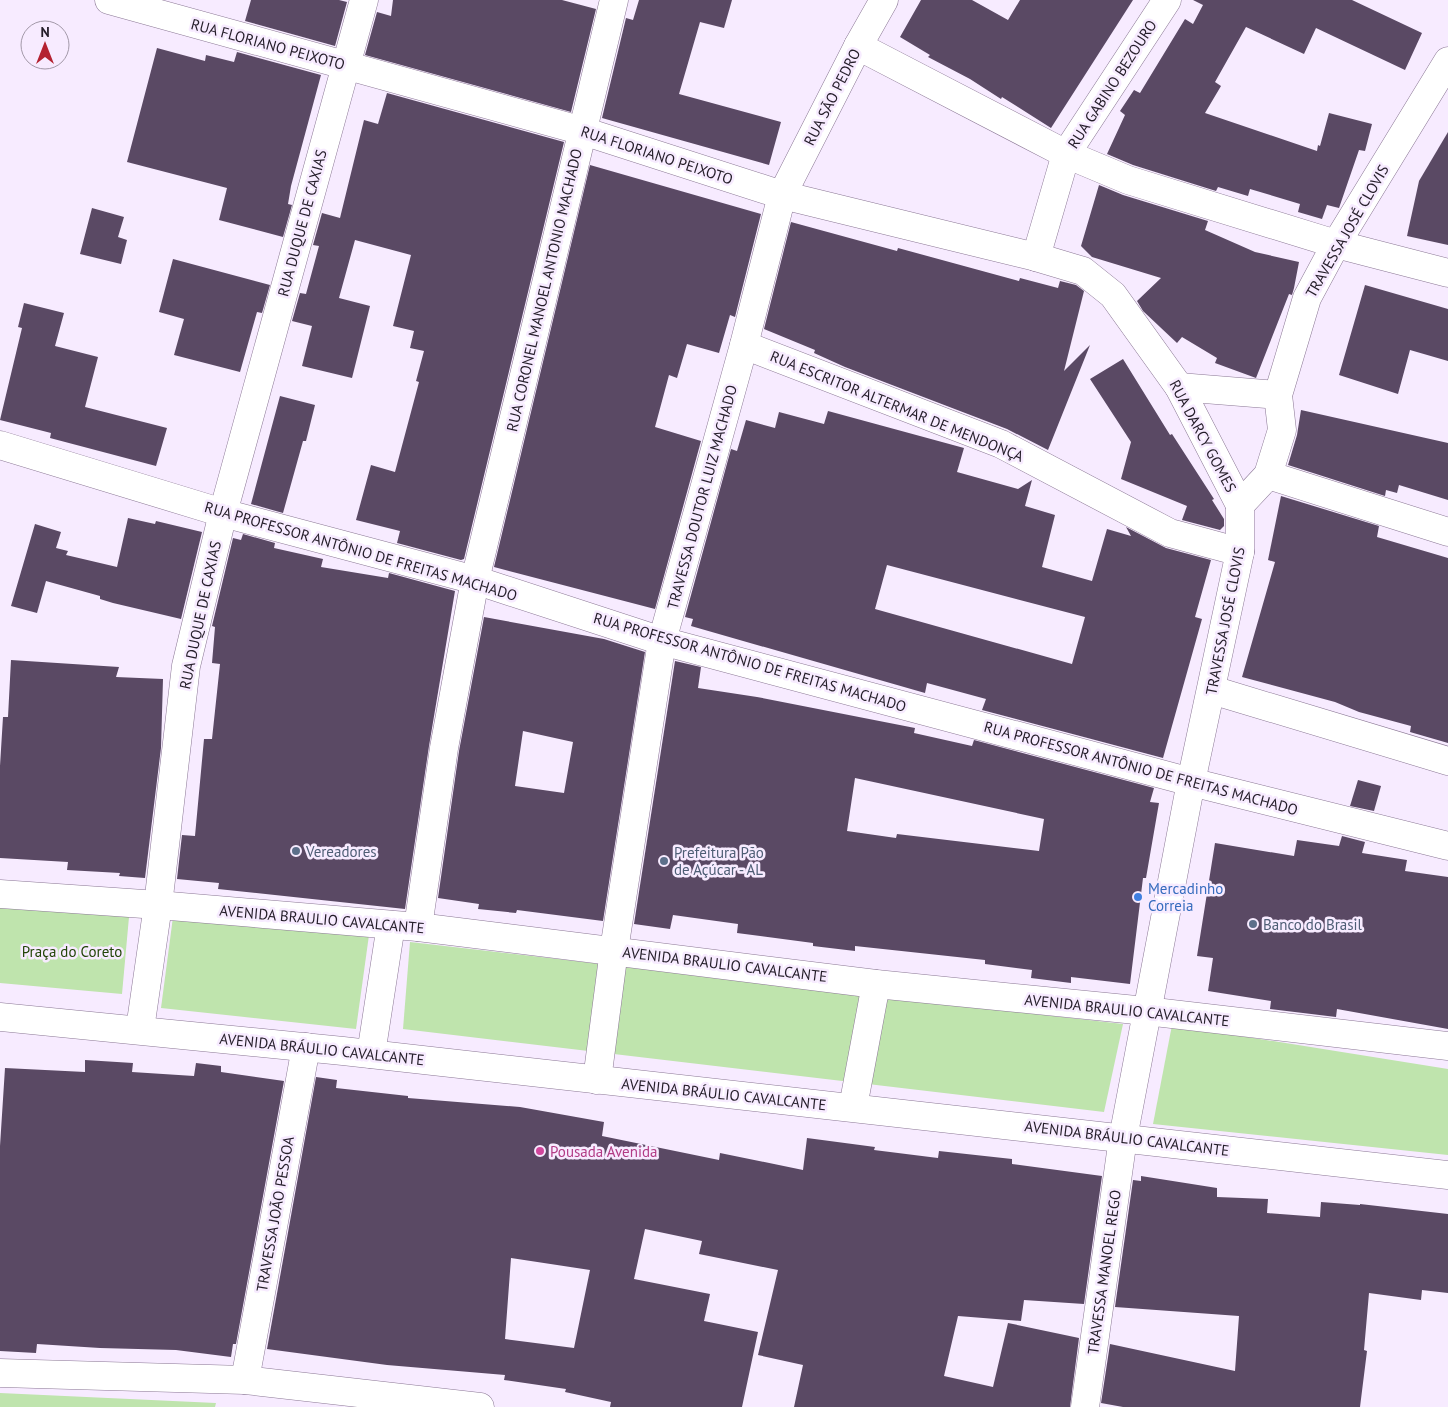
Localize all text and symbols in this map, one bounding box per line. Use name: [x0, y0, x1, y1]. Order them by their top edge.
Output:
street label: RUA FLORIANO PEIXOTO: [189, 14, 347, 74]
street label: RUA GABINO BEZOURO: [1063, 16, 1161, 152]
north arrow: [20, 20, 70, 70]
text: N: [40, 23, 50, 41]
street label: RUA SÃO PEDRO: [799, 45, 865, 149]
street label: RUA FLORIANO PEIXOTO: [579, 121, 735, 189]
street label: RUA DUQUE DE CAXIAS: [273, 147, 331, 299]
street label: RUA CORONEL MANOEL ANTONIO MACHADO: [502, 147, 586, 433]
street label: TRAVESSA JOSÉ CLOVIS: [1301, 161, 1393, 301]
street label: RUA ESCRITOR ALTERMAR DE MENDONÇA: [768, 346, 1027, 466]
street label: RUA DARCY GOMES: [1165, 376, 1241, 496]
street label: TRAVESSA DOUTOR LUIZ MACHADO: [663, 383, 741, 611]
street label: RUA PROFESSOR ANTÔNIO DE FREITAS MACHADO: [202, 497, 520, 605]
street label: RUA DUQUE DE CAXIAS: [175, 539, 225, 691]
street label: TRAVESSA JOSÉ CLOVIS: [1201, 545, 1249, 697]
street label: RUA PROFESSOR ANTÔNIO DE FREITAS MACHADO: [591, 608, 909, 716]
street label: RUA PROFESSOR ANTÔNIO DE FREITAS MACHADO: [982, 717, 1300, 819]
place label: Vereadores: [305, 842, 377, 861]
place label: Prefeitura Pão de Açúcar - AL: [674, 843, 764, 879]
marker: Vereadores: [290, 845, 302, 857]
marker: Prefeitura Pão de Açúcar - AL: [658, 855, 670, 867]
place label: Mercadinho Correia: [1148, 879, 1223, 915]
marker: Mercadinho Correia: [1132, 891, 1144, 903]
street label: AVENIDA BRAULIO CAVALCANTE: [219, 901, 425, 937]
place label: Banco do Brasil: [1263, 915, 1363, 934]
marker: Banco do Brasil: [1247, 918, 1259, 930]
park label: Praça do Coreto: [22, 942, 122, 961]
street label: AVENIDA BRAULIO CAVALCANTE: [622, 942, 828, 986]
street label: AVENIDA BRAULIO CAVALCANTE: [1024, 990, 1230, 1030]
street label: AVENIDA BRÁULIO CAVALCANTE: [219, 1029, 425, 1069]
street label: AVENIDA BRÁULIO CAVALCANTE: [621, 1074, 827, 1114]
street label: AVENIDA BRÁULIO CAVALCANTE: [1024, 1116, 1230, 1160]
street label: TRAVESSA JOÃO PESSOA: [252, 1135, 298, 1293]
place label: Pousada Avenida: [550, 1142, 657, 1161]
marker: Pousada Avenida: [534, 1145, 546, 1157]
street label: TRAVESSA MANOEL REGO: [1083, 1188, 1125, 1356]

